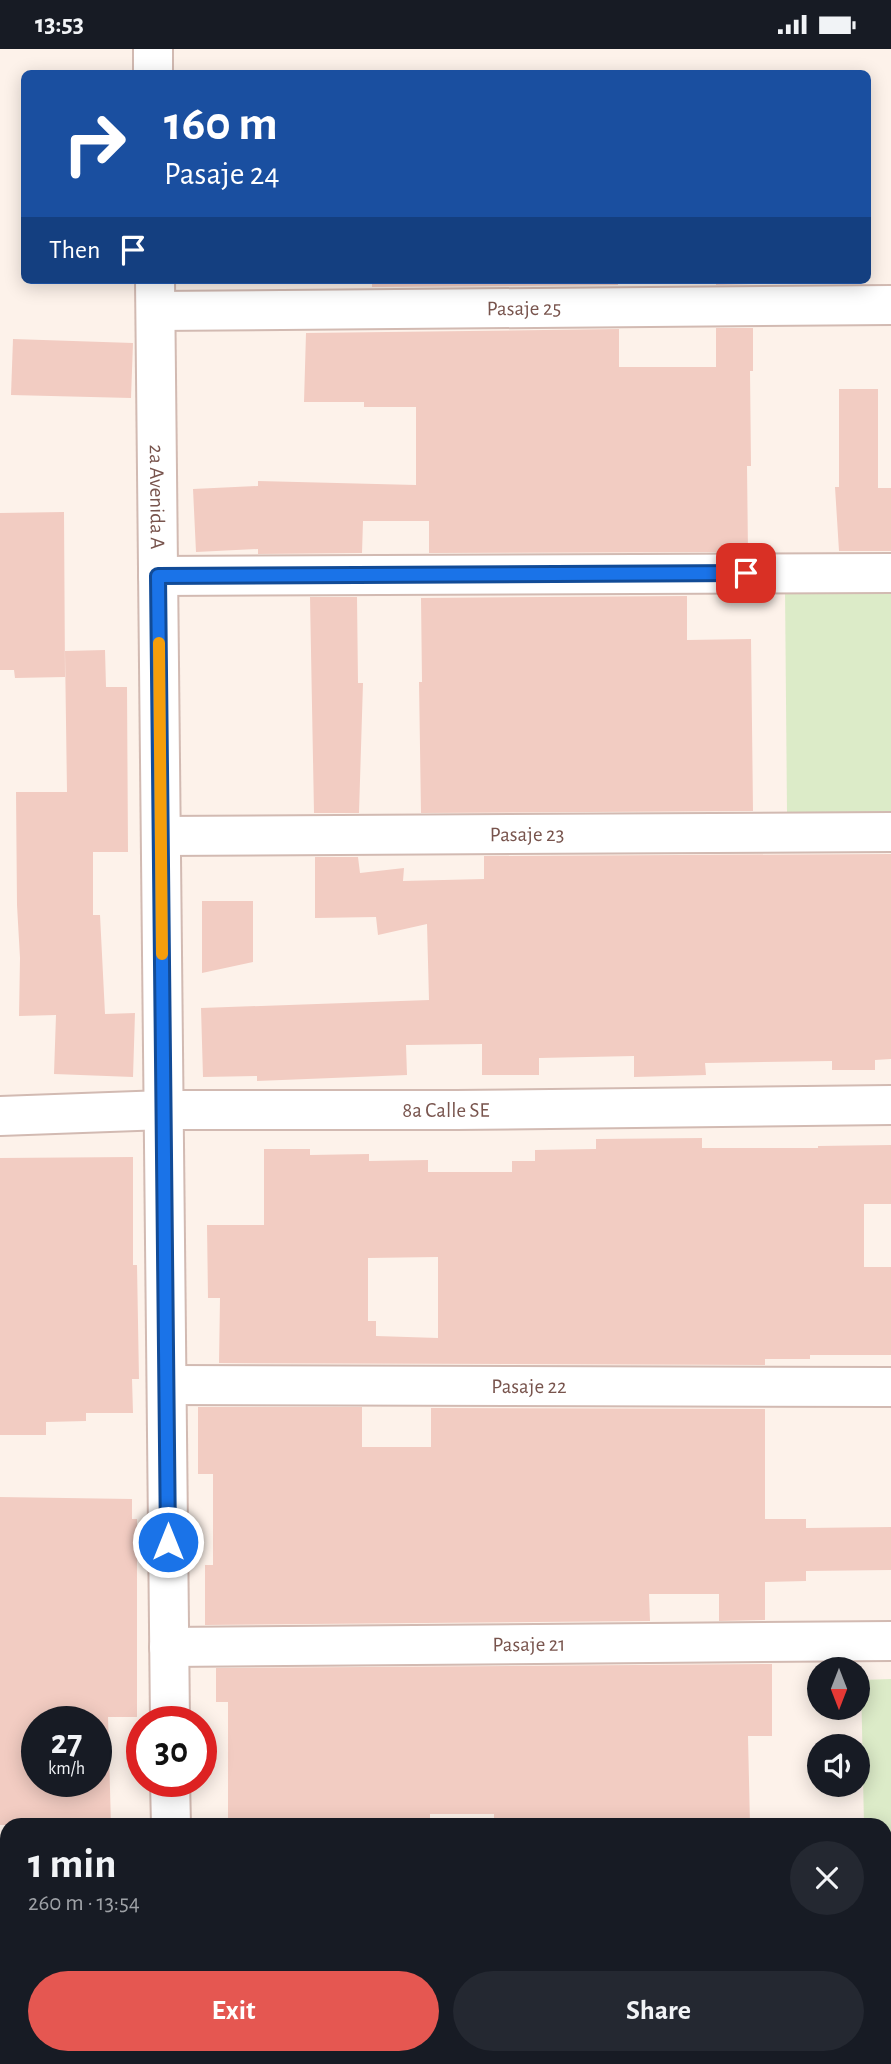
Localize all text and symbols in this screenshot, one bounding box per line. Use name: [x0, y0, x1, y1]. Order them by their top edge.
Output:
text: 13:53: [35, 11, 84, 37]
icon: right: [49, 98, 140, 189]
text: 160 m: [164, 100, 278, 149]
text: Pasaje 24: [164, 158, 280, 190]
icon: arrive: [114, 231, 152, 269]
text: Then: [49, 237, 100, 263]
street label: Pasaje 25: [487, 297, 561, 319]
street label: 2a Avenida A: [146, 444, 168, 550]
pin: [716, 543, 776, 603]
icon: arrive: [727, 554, 765, 592]
street label: Pasaje 23: [490, 823, 564, 845]
street label: 8a Calle SE: [402, 1099, 490, 1121]
street label: Pasaje 22: [491, 1375, 567, 1397]
position arrow: [131, 1505, 205, 1579]
street label: Pasaje 21: [492, 1633, 566, 1655]
north arrow: [807, 1657, 870, 1720]
map controls: [807, 1657, 870, 1797]
speed limit sign: 30: [126, 1706, 217, 1797]
text: 27: [51, 1725, 82, 1760]
button: sound: [807, 1734, 870, 1797]
text: km/h: [48, 1760, 85, 1778]
button: close: [790, 1841, 864, 1915]
text: 1 min: [28, 1843, 117, 1885]
text: 260 m · 13:54: [28, 1892, 140, 1915]
button: Exit: [28, 1971, 439, 2051]
button: Share: [453, 1971, 864, 2051]

